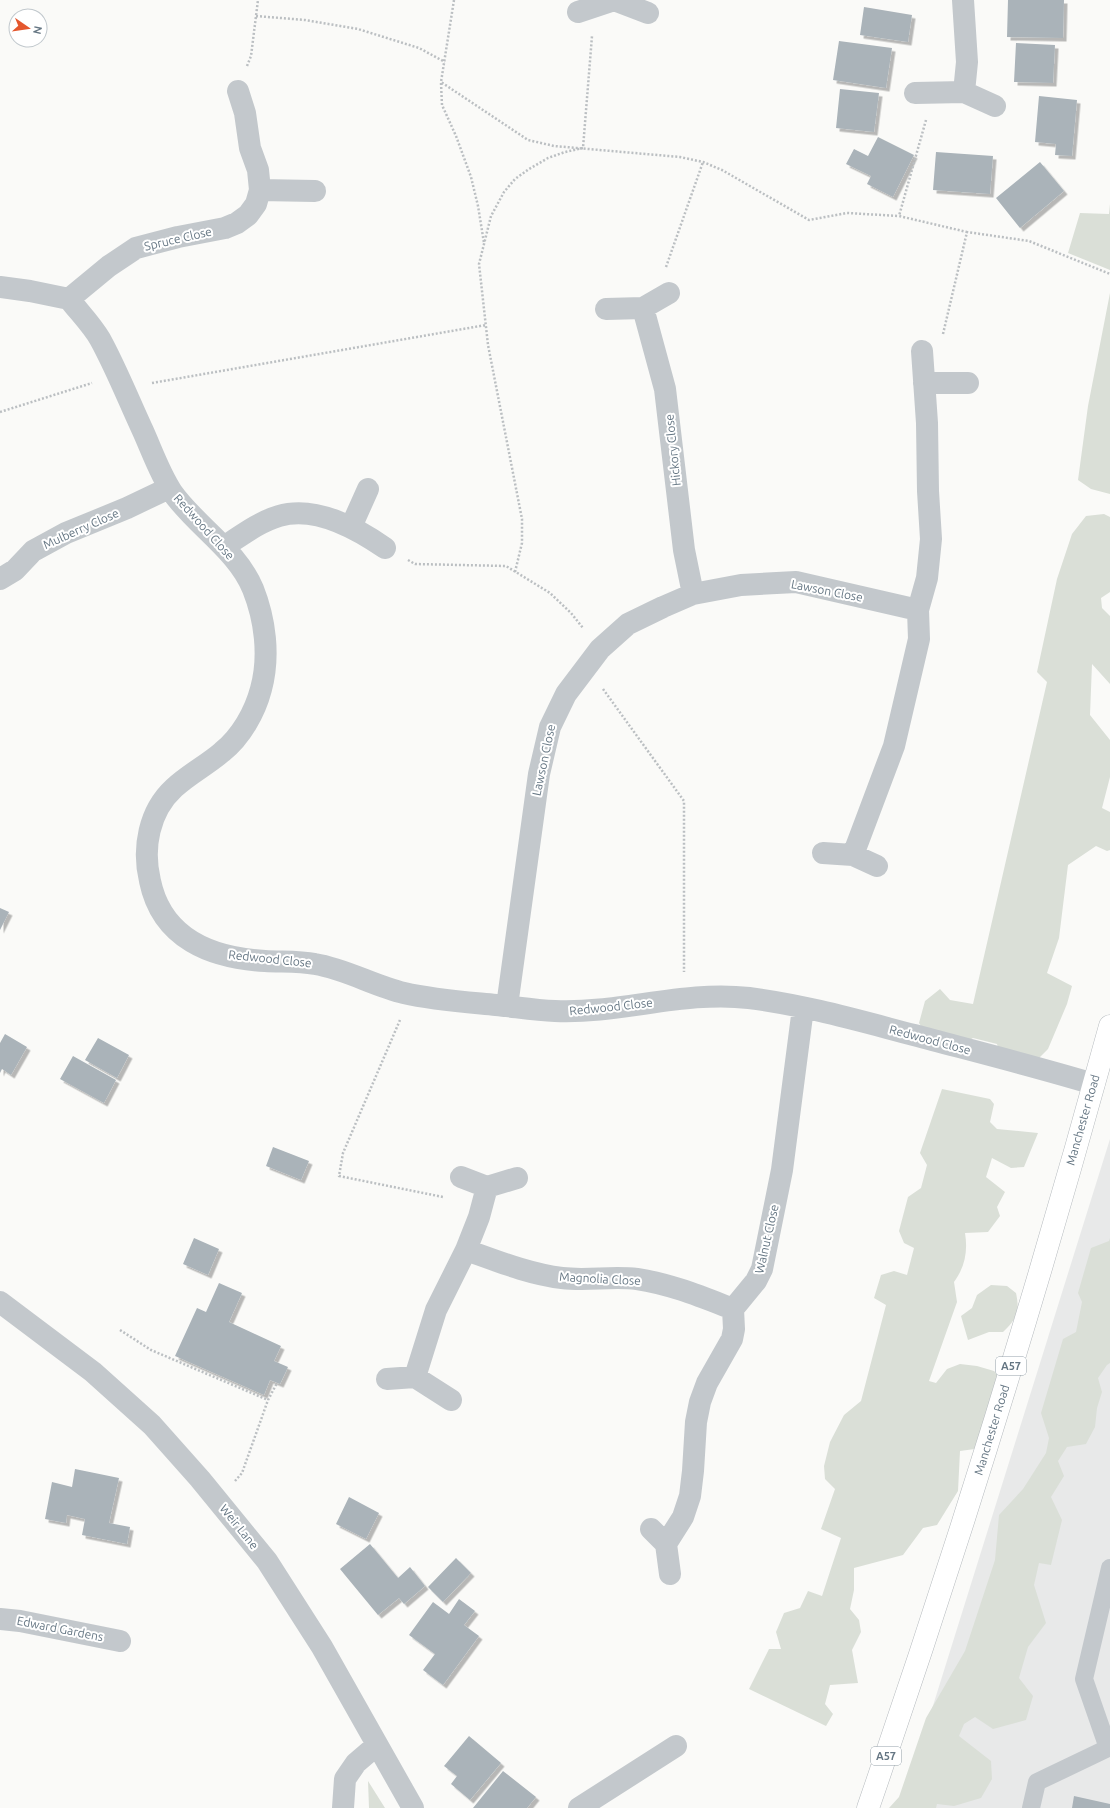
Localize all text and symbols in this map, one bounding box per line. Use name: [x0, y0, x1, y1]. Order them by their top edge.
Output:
north arrow: [8, 8, 48, 48]
text: N: [31, 25, 45, 36]
street label: Spruce Close: [143, 224, 213, 253]
street label: Hickory Close: [662, 413, 683, 487]
street label: Redwood Close: [172, 491, 237, 562]
street label: Mulberry Close: [41, 506, 121, 551]
street label: Lawson Close: [790, 577, 864, 604]
street label: Lawson Close: [530, 723, 557, 797]
street label: Redwood Close: [228, 948, 312, 969]
street label: Redwood Close: [569, 996, 653, 1017]
street label: Redwood Close: [888, 1022, 972, 1057]
street label: Manchester Road: [1063, 1073, 1102, 1167]
street label: Walnut Close: [752, 1203, 781, 1275]
street label: Magnolia Close: [559, 1270, 641, 1287]
road number: A57: [996, 1357, 1026, 1375]
street label: Manchester Road: [972, 1383, 1011, 1477]
street label: Weir Lane: [217, 1502, 261, 1552]
street label: Edward Gardens: [16, 1614, 104, 1643]
road number: A57: [871, 1747, 901, 1765]

